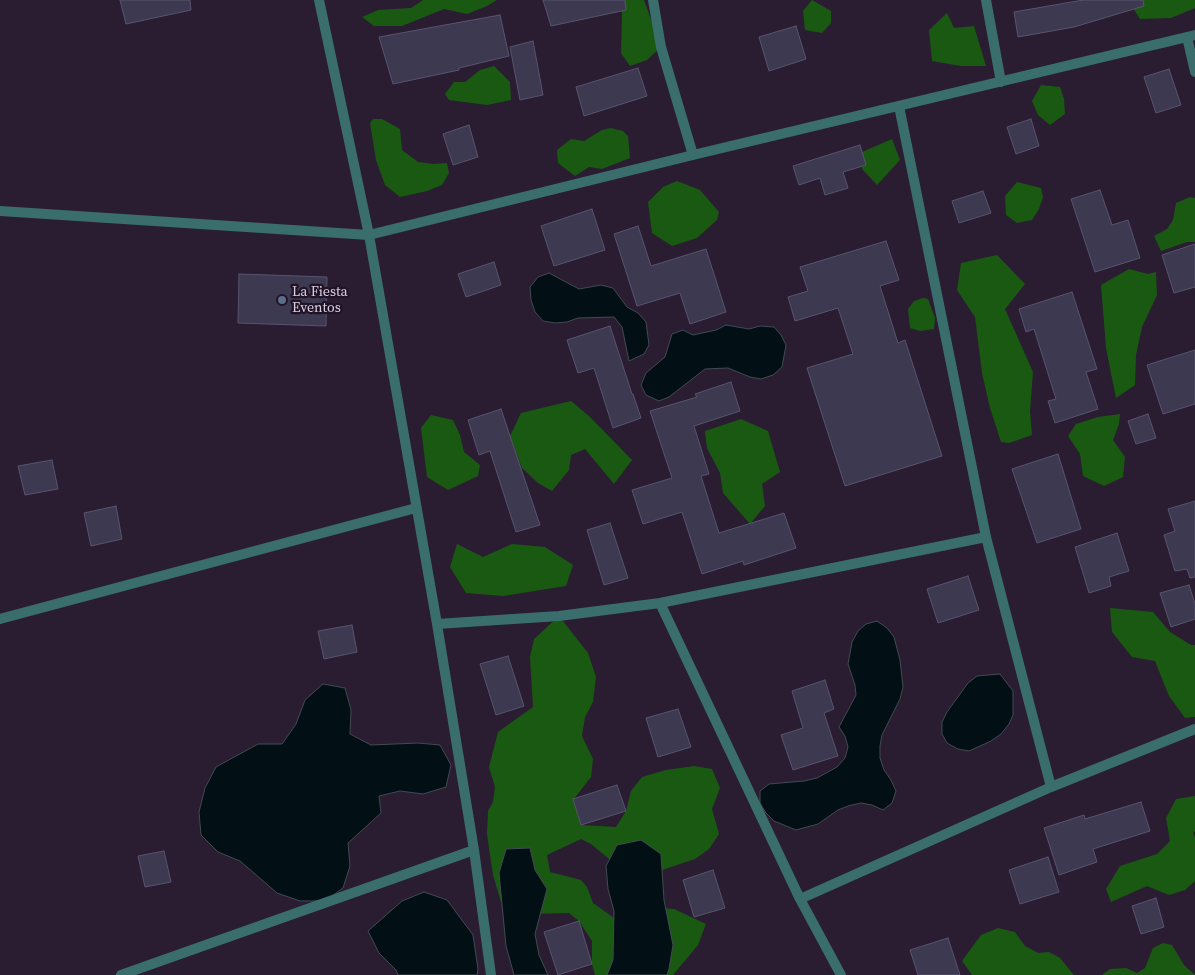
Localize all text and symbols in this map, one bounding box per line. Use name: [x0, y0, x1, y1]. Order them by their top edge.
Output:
place label: La Fiesta Eventos: [292, 284, 348, 316]
marker: La Fiesta Eventos: [276, 294, 288, 306]

